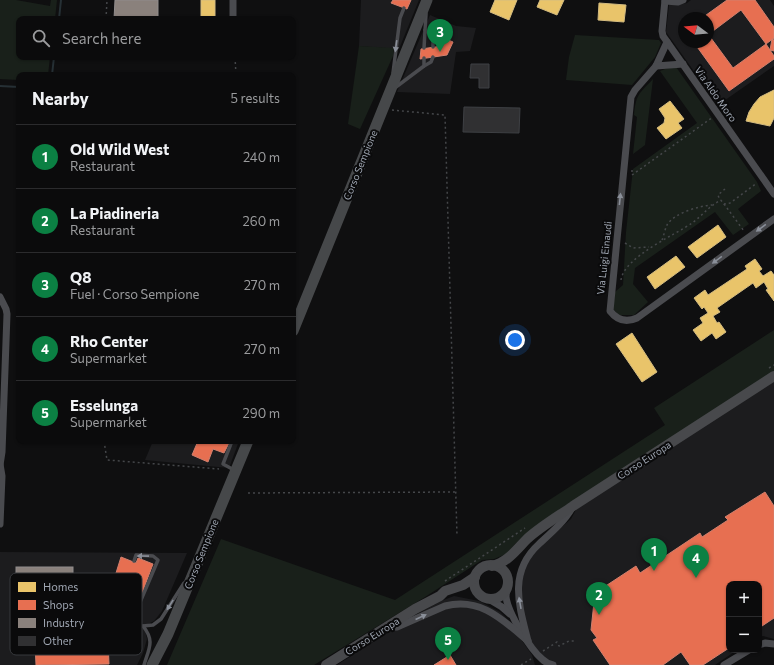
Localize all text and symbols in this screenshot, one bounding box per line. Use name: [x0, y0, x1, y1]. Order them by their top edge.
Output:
north arrow: [678, 12, 714, 48]
search box: [16, 16, 296, 60]
pin: 3: [427, 19, 453, 52]
icon: search: [30, 27, 52, 49]
text: Search here: [62, 29, 141, 47]
one-way arrow: [393, 40, 399, 52]
street label: Via Aldo Moro: [692, 64, 740, 124]
text: Nearby: [32, 88, 89, 109]
text: 5 results: [230, 90, 280, 106]
street label: Corso Sempione: [340, 128, 380, 202]
text: Old Wild West: [70, 140, 169, 158]
text: 1: [42, 149, 48, 165]
text: 240 m: [243, 149, 280, 165]
text: Restaurant: [70, 158, 135, 174]
one-way arrow: [617, 193, 623, 205]
text: La Piadineria: [70, 204, 159, 222]
text: 2: [41, 213, 49, 229]
text: 260 m: [243, 213, 280, 229]
street label: Via Luigi Einaudi: [594, 221, 614, 295]
text: Restaurant: [70, 222, 135, 238]
one-way arrow: [756, 224, 767, 233]
one-way arrow: [711, 256, 722, 265]
text: Q8: [70, 268, 92, 286]
text: 3: [41, 277, 49, 293]
text: 270 m: [244, 277, 280, 293]
text: Fuel · Corso Sempione: [70, 286, 199, 302]
your location: [505, 330, 525, 350]
text: Rho Center: [70, 332, 148, 350]
text: 4: [41, 341, 49, 357]
text: 270 m: [244, 341, 280, 357]
text: Supermarket: [70, 350, 147, 366]
text: Esselunga: [70, 396, 138, 414]
text: 5: [41, 405, 49, 421]
text: 290 m: [243, 405, 280, 421]
text: Supermarket: [70, 414, 147, 430]
street label: Corso Europa: [615, 438, 673, 482]
street label: Corso Sempione: [181, 517, 221, 591]
pin: 1: [641, 538, 667, 571]
pin: 4: [683, 545, 709, 578]
one-way arrow: [137, 552, 149, 559]
legend: [10, 573, 142, 655]
text: Homes: [43, 580, 78, 593]
map controls: [726, 581, 762, 653]
button: +: [726, 581, 762, 617]
pin: 2: [586, 582, 612, 615]
one-way arrow: [516, 597, 522, 609]
text: Shops: [43, 598, 74, 611]
one-way arrow: [166, 600, 174, 610]
one-way arrow: [415, 614, 427, 620]
street label: Corso Europa: [343, 615, 401, 657]
text: Industry: [43, 616, 85, 629]
button: −: [726, 617, 762, 653]
pin: 5: [435, 627, 461, 660]
text: Other: [43, 634, 74, 647]

